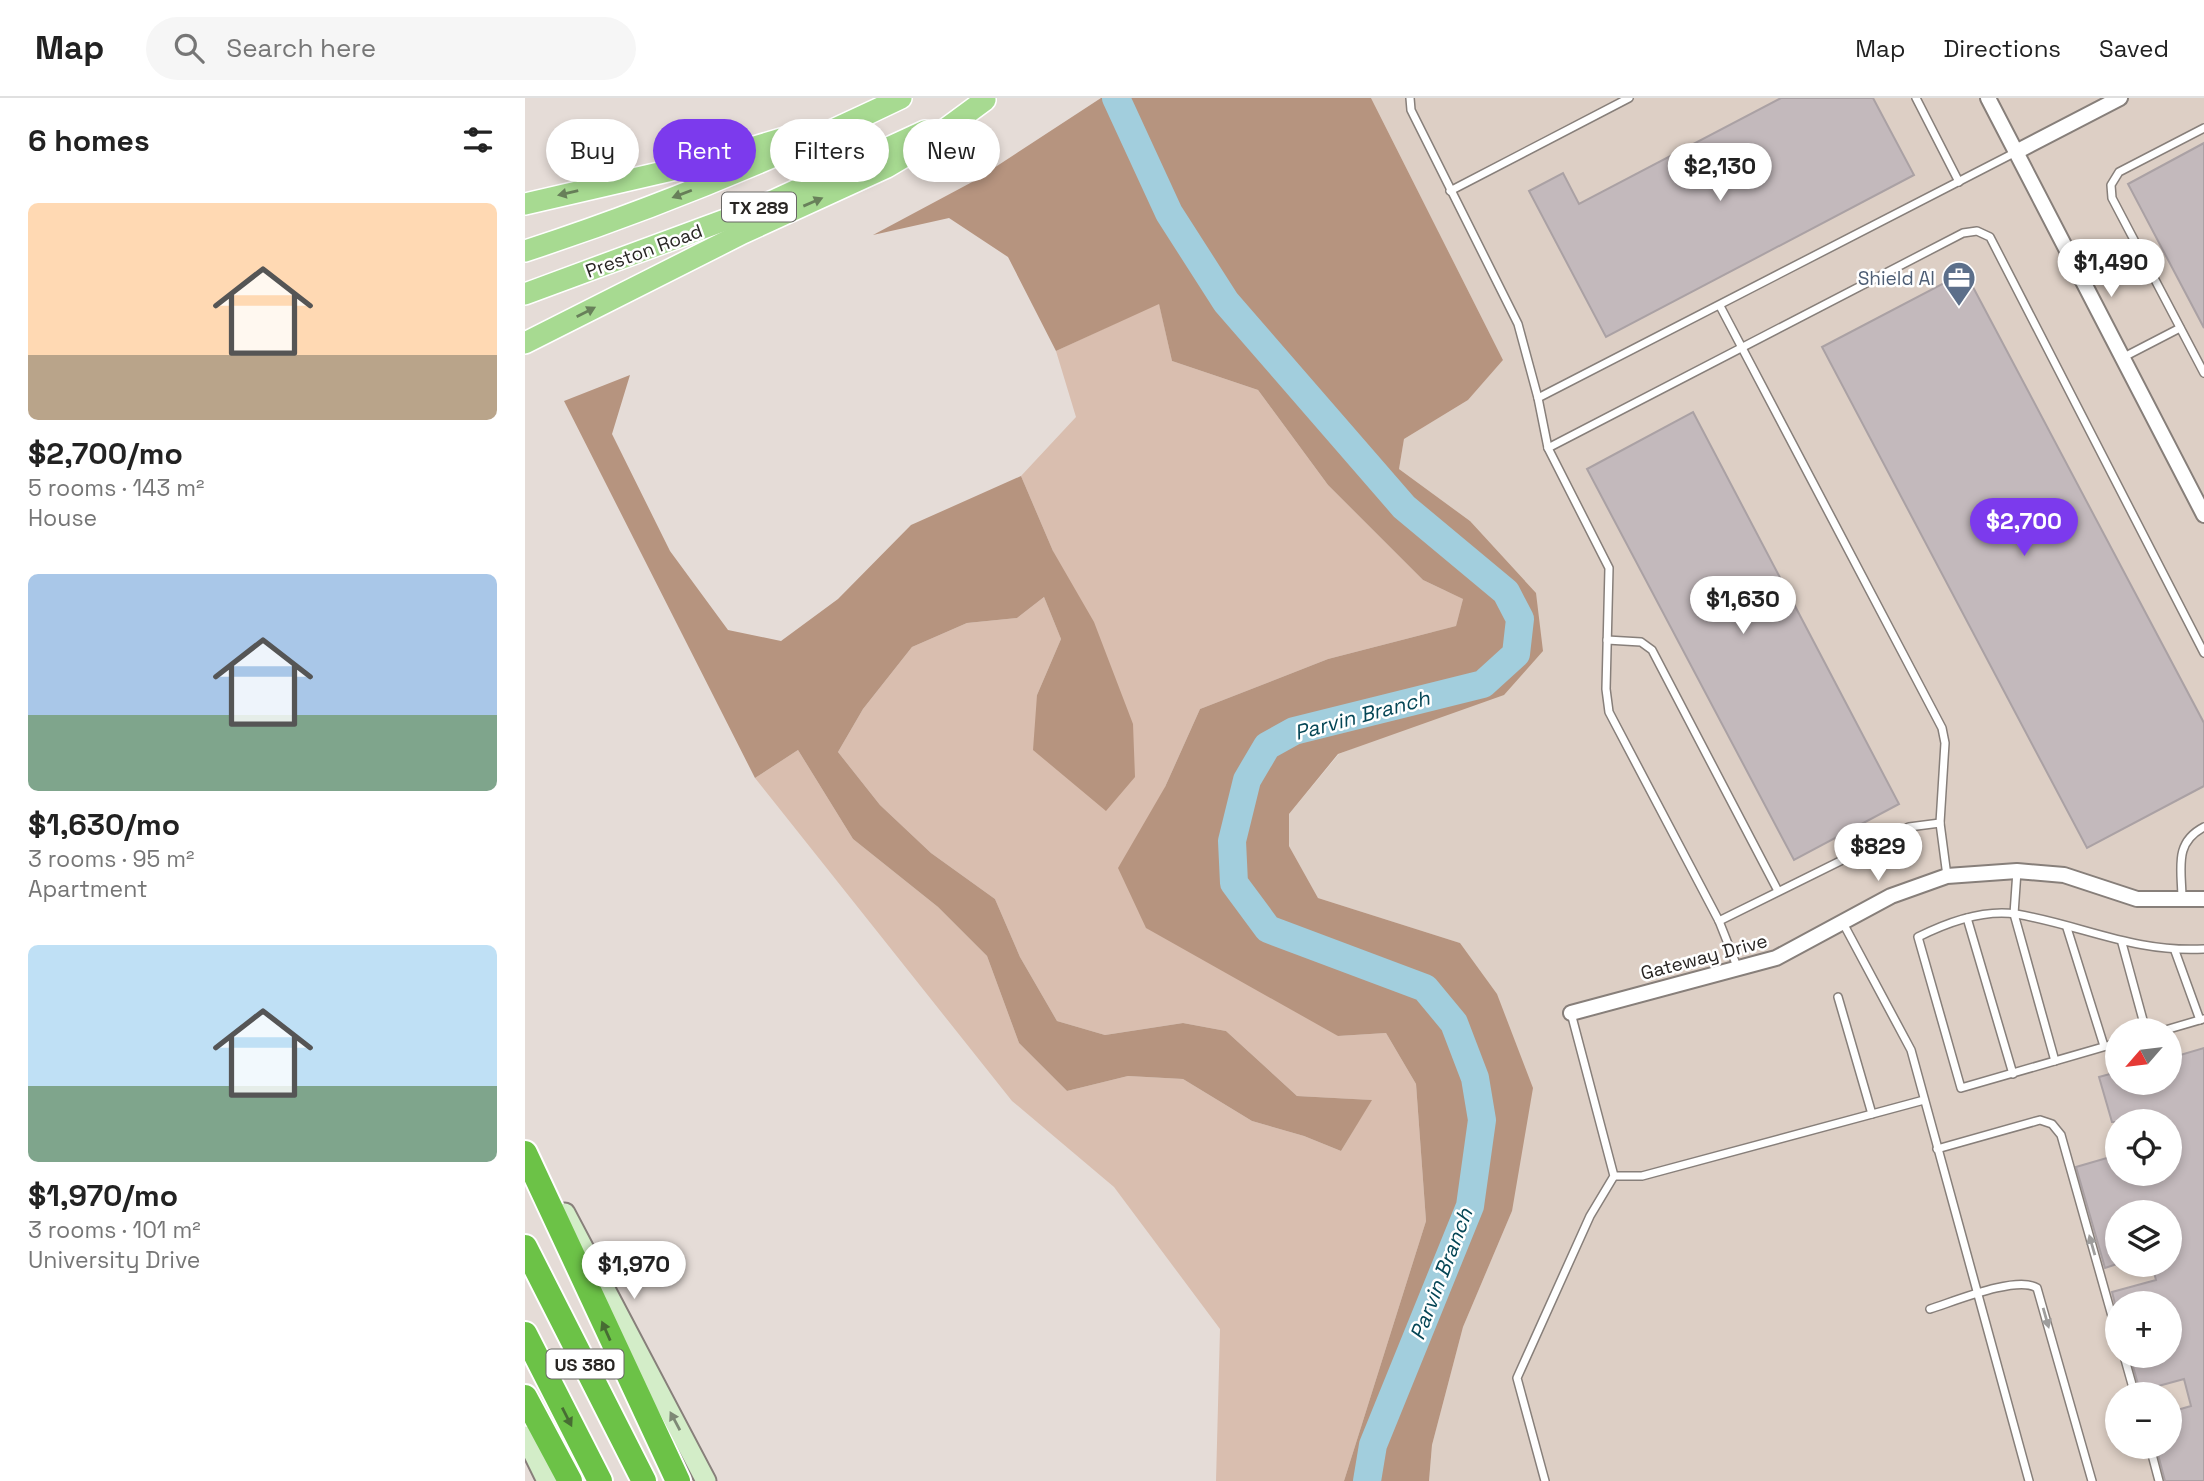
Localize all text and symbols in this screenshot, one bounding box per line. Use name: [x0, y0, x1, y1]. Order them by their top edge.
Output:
search box: [146, 17, 636, 80]
text: Map: [35, 27, 104, 69]
icon: search: [170, 29, 208, 67]
text: Search here: [226, 31, 376, 65]
text: Map: [1855, 33, 1905, 64]
text: Directions: [1943, 33, 2061, 64]
text: Saved: [2099, 33, 2169, 64]
chip: Buy: [546, 119, 639, 182]
chip: Rent: [653, 119, 756, 182]
chip: Filters: [770, 119, 889, 182]
chip: New: [903, 119, 1000, 182]
text: 6 homes: [28, 121, 150, 160]
icon: filters: [459, 121, 497, 159]
pin: $2,130: [1663, 144, 1777, 203]
text: $2,130: [1684, 151, 1756, 181]
one-way arrow: [557, 188, 579, 199]
one-way arrow: [671, 189, 692, 200]
road number: TX 289: [722, 192, 796, 222]
one-way arrow: [803, 196, 823, 208]
street label: Preston Road: [582, 218, 706, 284]
pin: $1,490: [2054, 240, 2168, 299]
text: $1,490: [2074, 247, 2148, 277]
icon: home: [200, 248, 326, 374]
office icon: Shield AI: [1940, 259, 1978, 308]
place label: Shield AI: [1858, 266, 1935, 291]
one-way arrow: [576, 307, 596, 318]
text: $2,700/mo: [28, 434, 183, 473]
text: 5 rooms · 143 m²: [28, 473, 204, 503]
pin: $2,700: [1967, 498, 2081, 558]
text: House: [28, 503, 97, 533]
text: $2,700: [1986, 506, 2062, 536]
pin: $1,630: [1686, 576, 1800, 636]
text: $1,630: [1706, 584, 1780, 614]
icon: home: [200, 619, 326, 745]
water label: Parvin Branch: [1291, 684, 1434, 746]
text: $1,630/mo: [28, 805, 180, 844]
pin: $829: [1837, 824, 1919, 883]
text: $829: [1850, 831, 1906, 861]
text: 3 rooms · 95 m²: [28, 844, 194, 874]
text: Apartment: [28, 874, 148, 904]
street label: Gateway Drive: [1638, 928, 1770, 986]
icon: home: [200, 990, 326, 1116]
north arrow: [2105, 1018, 2182, 1096]
map controls: [2105, 1018, 2182, 1459]
button: locate: [2105, 1109, 2182, 1186]
text: $1,970/mo: [28, 1176, 178, 1215]
button: layers: [2105, 1200, 2182, 1277]
water label: Parvin Branch: [1404, 1203, 1479, 1344]
text: 3 rooms · 101 m²: [28, 1215, 201, 1245]
one-way arrow: [2086, 1234, 2097, 1256]
pin: $1,970: [577, 1242, 691, 1301]
text: University Drive: [28, 1245, 200, 1275]
text: $1,970: [598, 1249, 670, 1279]
button: +: [2105, 1291, 2182, 1368]
one-way arrow: [2041, 1308, 2051, 1329]
one-way arrow: [600, 1321, 612, 1341]
road number: US 380: [547, 1350, 623, 1378]
button: −: [2105, 1382, 2182, 1459]
one-way arrow: [562, 1407, 573, 1427]
one-way arrow: [669, 1410, 681, 1430]

